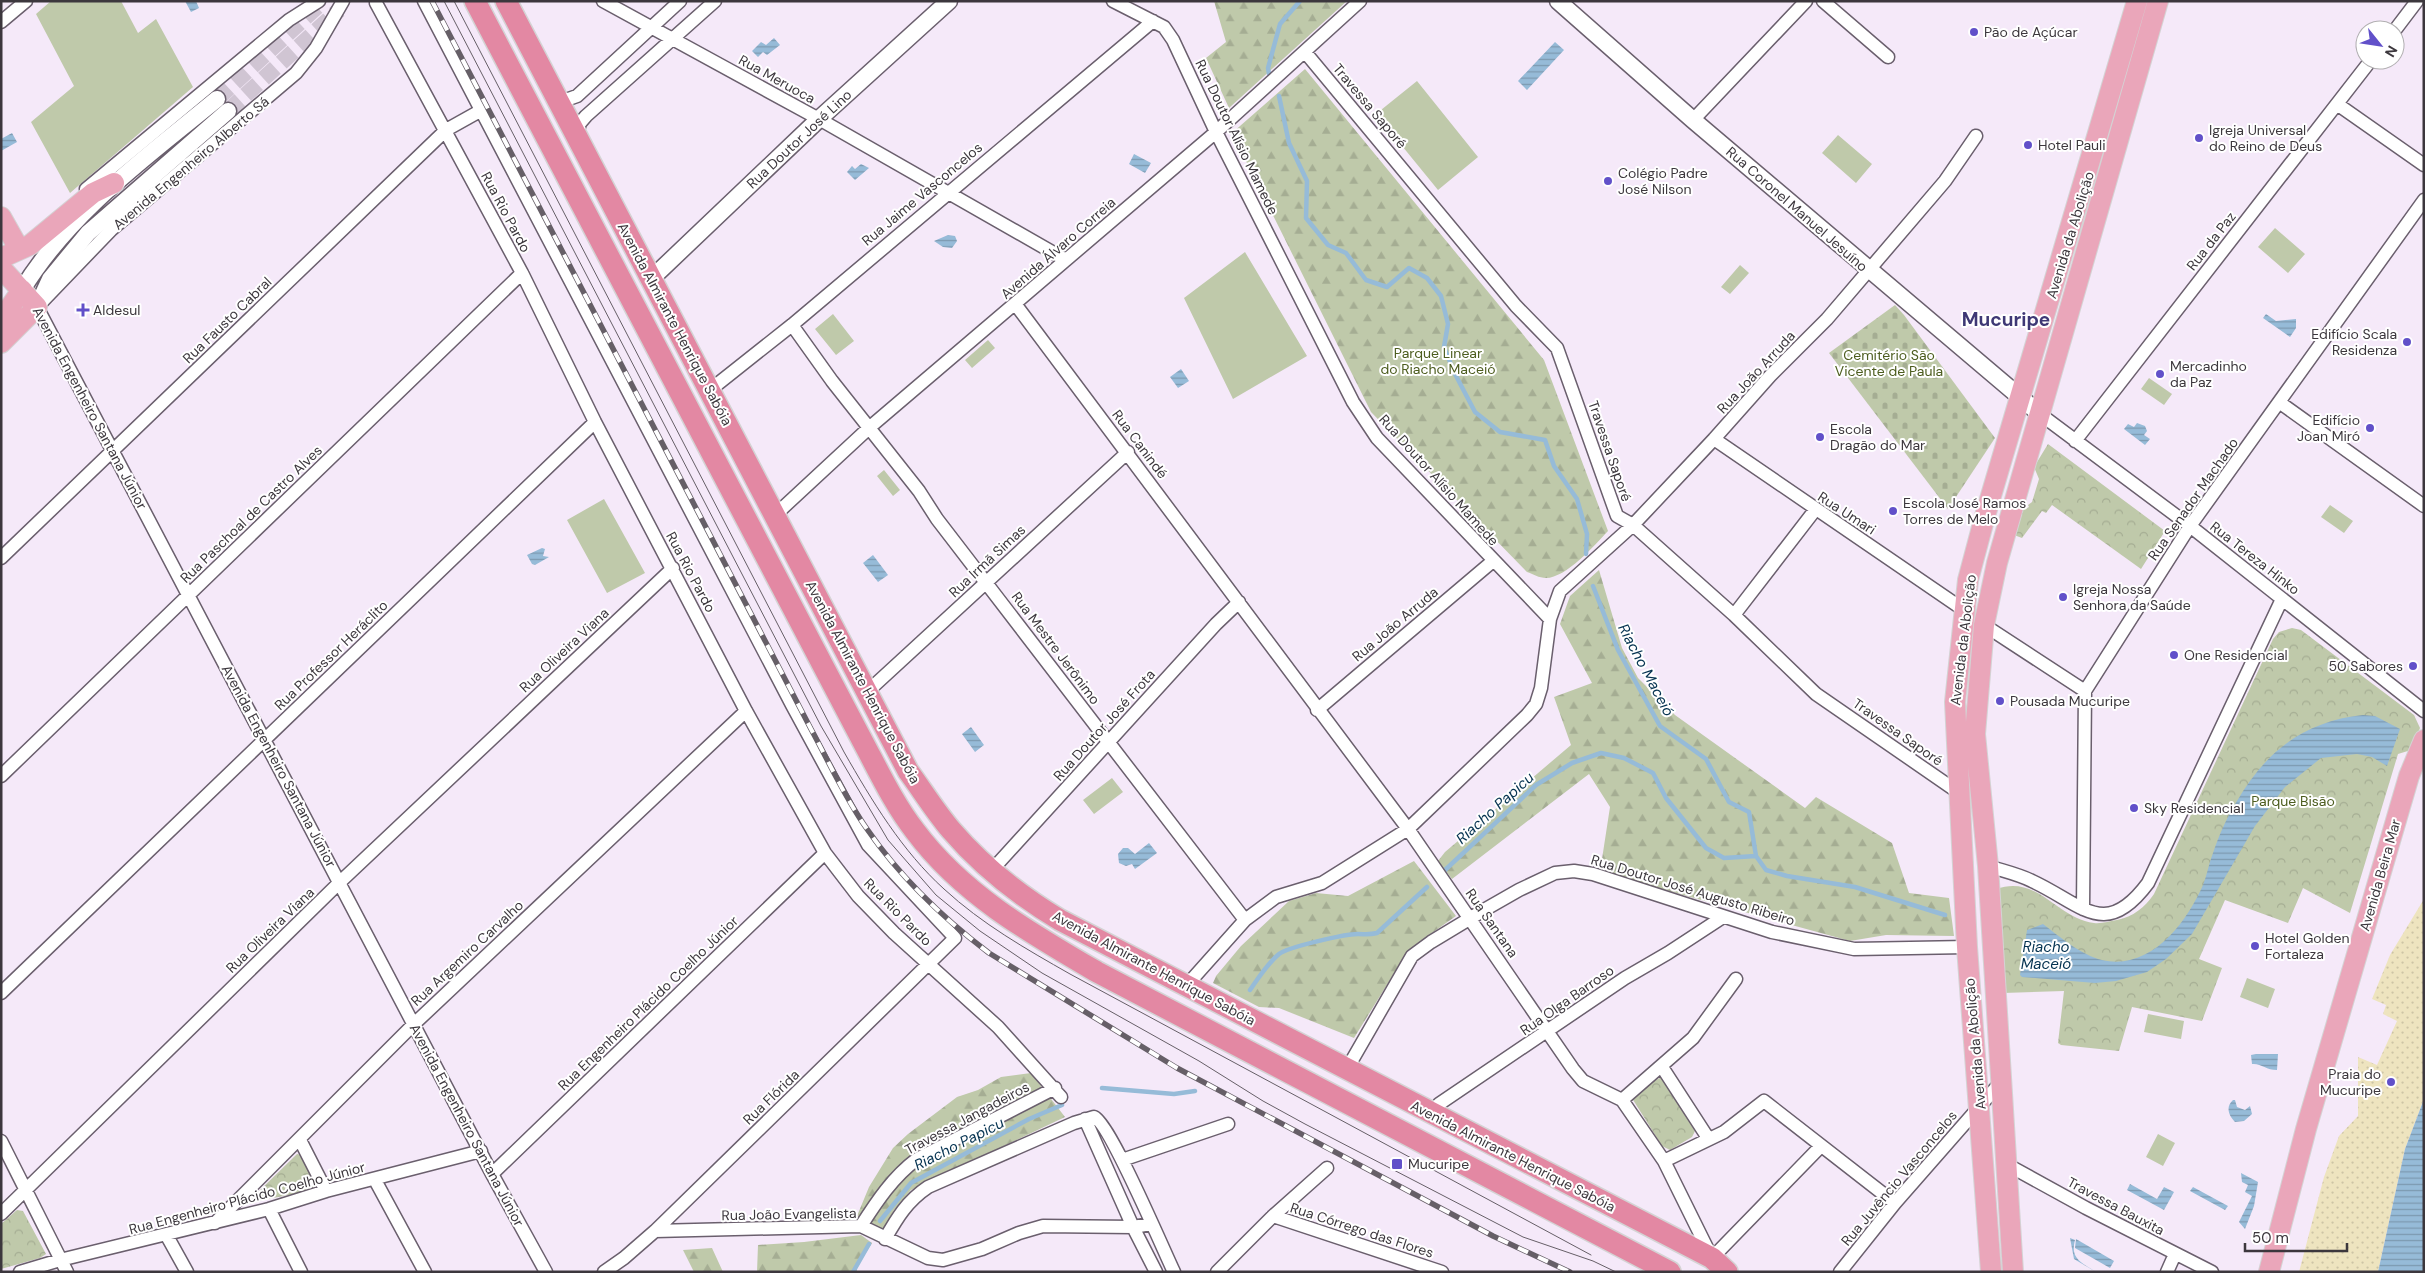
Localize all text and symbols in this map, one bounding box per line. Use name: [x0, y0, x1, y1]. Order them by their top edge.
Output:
north arrow: [2355, 20, 2405, 70]
place label: Pão de Açúcar: [1984, 23, 2078, 41]
marker: Pão de Açúcar: [1968, 26, 1980, 38]
text: N: [2381, 43, 2402, 60]
street label: Rua Meruoca: [736, 51, 818, 107]
street label: Rua Doutor Alísio Mamede: [1192, 56, 1283, 218]
street label: Travessa Saporé: [1329, 60, 1411, 152]
street label: Rua Doutor José Lino: [743, 86, 855, 192]
street label: Avenida Engenheiro Alberto Sá: [109, 92, 273, 234]
place label: Igreja Universal do Reino de Deus: [2209, 121, 2322, 155]
marker: Igreja Universal do Reino de Deus: [2193, 132, 2205, 144]
place label: Hotel Pauli: [2038, 136, 2106, 154]
street label: Rua Jaime Vasconcelos: [858, 138, 986, 250]
marker: Hotel Pauli: [2022, 139, 2034, 151]
street label: Rua Coronel Manuel Jesuíno: [1722, 143, 1872, 275]
place label: Colégio Padre José Nilson: [1618, 164, 1708, 198]
street label: Rua Rio Pardo: [477, 169, 535, 255]
street label: Avenida da Abolição: [2042, 169, 2098, 301]
marker: Colégio Padre José Nilson: [1602, 175, 1614, 187]
street label: Avenida Álvaro Correia: [997, 193, 1119, 303]
street label: Rua da Paz: [2182, 208, 2240, 274]
street label: Avenida Almirante Henrique Sabóia: [614, 219, 736, 429]
street label: Rua Fausto Cabral: [179, 273, 275, 367]
place label: Aldesul: [93, 301, 140, 319]
street label: Avenida Engenheiro Santana Júnior: [29, 304, 151, 512]
marker: Aldesul: [77, 304, 89, 316]
district label: Mucuripe: [1962, 307, 2050, 332]
place label: Edifício Scala Residenza: [2311, 325, 2397, 359]
street label: Rua João Arruda: [1713, 327, 1799, 417]
marker: Edifício Scala Residenza: [2401, 336, 2413, 348]
park label: Parque Linear do Riacho Maceió: [1380, 344, 1496, 378]
park label: Cemitério São Vicente de Paula: [1835, 346, 1943, 380]
place label: Mercadinho da Paz: [2170, 357, 2247, 391]
marker: Mercadinho da Paz: [2154, 368, 2166, 380]
street label: Travessa Saporé: [1584, 398, 1636, 504]
street label: Rua Canindé: [1108, 406, 1172, 482]
street label: Rua Doutor Alísio Mamede: [1375, 411, 1503, 549]
place label: Edifício Joan Miró: [2297, 411, 2360, 445]
place label: Escola Dragão do Mar: [1830, 420, 1925, 454]
marker: Edifício Joan Miró: [2364, 422, 2376, 434]
marker: Escola Dragão do Mar: [1814, 431, 1826, 443]
street label: Rua Senador Machado: [2144, 434, 2242, 564]
street label: Rua Paschoal de Castro Alves: [176, 441, 326, 587]
street label: Rua Umari: [1815, 488, 1879, 538]
place label: Escola José Ramos Torres de Melo: [1903, 494, 2026, 528]
marker: Escola José Ramos Torres de Melo: [1887, 505, 1899, 517]
street label: Rua Tereza Hinko: [2207, 517, 2303, 599]
street label: Rua Irmã Simas: [945, 521, 1029, 601]
street label: Rua Rio Pardo: [662, 529, 720, 615]
street label: Avenida da Abolição: [1946, 573, 1980, 707]
street label: Avenida Almirante Henrique Sabóia: [802, 577, 924, 787]
place label: Igreja Nossa Senhora da Saúde: [2073, 580, 2191, 614]
street label: Rua João Arruda: [1348, 583, 1442, 665]
street label: Rua Mestre Jerônimo: [1008, 588, 1104, 708]
marker: Igreja Nossa Senhora da Saúde: [2057, 591, 2069, 603]
street label: Rua Professor Heráclito: [270, 596, 392, 714]
street label: Rua Oliveira Viana: [515, 604, 613, 696]
water label: Riacho Maceió: [1613, 620, 1679, 720]
place label: One Residencial: [2184, 646, 2288, 664]
marker: One Residencial: [2168, 649, 2180, 661]
place label: 50 Sabores: [2328, 657, 2403, 675]
marker: 50 Sabores: [2407, 660, 2419, 672]
street label: Avenida Engenheiro Santana Júnior: [218, 662, 340, 870]
street label: Rua Doutor José Frota: [1049, 666, 1159, 784]
place label: Pousada Mucuripe: [2010, 692, 2130, 710]
street label: Travessa Saporé: [1850, 694, 1946, 770]
marker: Pousada Mucuripe: [1994, 695, 2006, 707]
water label: Riacho Papicu: [1452, 767, 1539, 848]
park label: Parque Bisão: [2251, 792, 2335, 810]
place label: Sky Residencial: [2144, 799, 2244, 817]
marker: Sky Residencial: [2128, 802, 2140, 814]
street label: Avenida Beira Mar: [2355, 817, 2405, 933]
street label: Rua Doutor José Augusto Ribeiro: [1589, 850, 1797, 930]
street label: Rua Rio Pardo: [860, 874, 936, 950]
street label: Rua Oliveira Viana: [222, 883, 318, 977]
street label: Rua Santana: [1462, 885, 1522, 961]
street label: Rua Argemiro Carvalho: [407, 896, 527, 1010]
street label: Avenida Almirante Henrique Sabóia: [1049, 907, 1259, 1029]
street label: Rua Engenheiro Plácido Coelho Júnior: [554, 912, 742, 1094]
place label: Hotel Golden Fortaleza: [2265, 929, 2349, 963]
water label: Riacho Maceió: [2021, 937, 2071, 974]
marker: Hotel Golden Fortaleza: [2249, 940, 2261, 952]
street label: Rua Olga Barroso: [1517, 961, 1617, 1039]
street label: Avenida da Abolição: [1960, 977, 1990, 1111]
street label: Avenida Engenheiro Santana Júnior: [406, 1021, 528, 1229]
place label: Praia do Mucuripe: [2320, 1065, 2381, 1099]
street label: Rua Flórida: [739, 1066, 803, 1128]
marker: Praia do Mucuripe: [2385, 1076, 2397, 1088]
street label: Travessa Jangadeiros: [902, 1078, 1032, 1158]
street label: Avenida Almirante Henrique Sabóia: [1408, 1096, 1618, 1216]
street label: Rua Juvêncio Vasconcelos: [1837, 1107, 1961, 1249]
water label: Riacho Papicu: [911, 1113, 1008, 1175]
place label: Mucuripe: [1408, 1155, 1469, 1173]
marker: Mucuripe: [1390, 1157, 1404, 1171]
street label: Rua Engenheiro Plácido Coelho Júnior: [127, 1158, 367, 1238]
street label: Travessa Bauxita: [2064, 1173, 2168, 1239]
street label: Rua Córrego das Flores: [1288, 1198, 1436, 1262]
street label: Rua João Evangelista: [721, 1204, 857, 1224]
scale bar: [2245, 1220, 2348, 1252]
text: 50 m: [2252, 1228, 2289, 1248]

